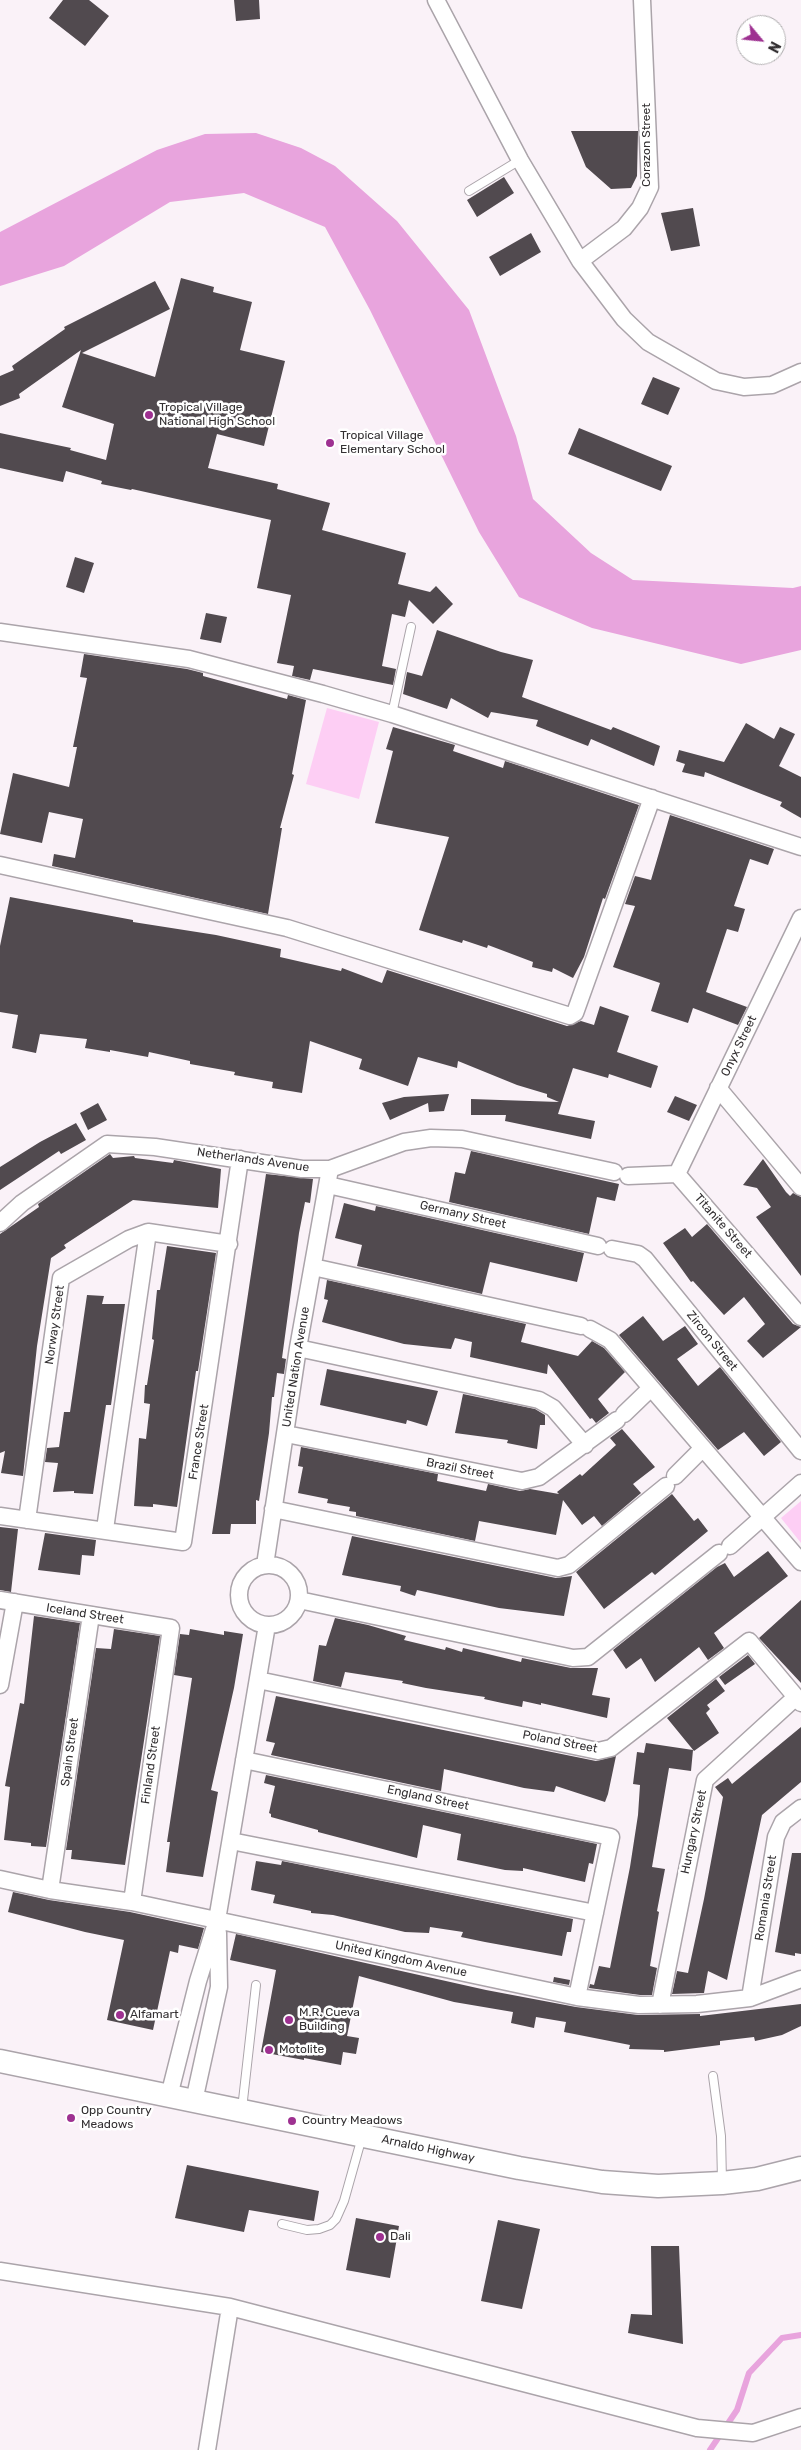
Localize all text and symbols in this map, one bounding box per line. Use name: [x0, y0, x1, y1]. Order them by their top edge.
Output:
north arrow: [736, 15, 786, 65]
text: N: [764, 38, 784, 55]
street label: Corazon Street: [640, 103, 654, 187]
place label: Tropical Village National High School: [159, 401, 275, 429]
marker: Tropical Village National High School: [143, 409, 155, 421]
place label: Tropical Village Elementary School: [340, 429, 445, 457]
marker: Tropical Village Elementary School: [324, 437, 336, 449]
street label: Onyx Street: [718, 1013, 760, 1079]
street label: Netherlands Avenue: [196, 1145, 310, 1175]
street label: Titanite Street: [691, 1191, 755, 1261]
street label: Germany Street: [418, 1198, 508, 1232]
street label: Norway Street: [42, 1284, 68, 1366]
street label: United Nation Avenue: [279, 1306, 313, 1428]
street label: Zircon Street: [683, 1308, 741, 1374]
street label: France Street: [186, 1403, 212, 1481]
street label: Brazil Street: [425, 1455, 495, 1483]
street label: Iceland Street: [45, 1601, 125, 1627]
street label: Spain Street: [58, 1717, 82, 1787]
street label: Finland Street: [138, 1725, 164, 1805]
street label: Poland Street: [521, 1728, 599, 1756]
street label: England Street: [386, 1782, 470, 1814]
street label: Hungary Street: [678, 1789, 710, 1875]
street label: Romania Street: [752, 1854, 780, 1942]
street label: United Kingdom Avenue: [334, 1938, 468, 1980]
place label: M.R. Cueva Building: [299, 2006, 360, 2034]
place label: Alfamart: [130, 2008, 179, 2022]
marker: Alfamart: [114, 2009, 126, 2021]
marker: M.R. Cueva Building: [283, 2014, 295, 2026]
place label: Motolite: [279, 2043, 324, 2057]
marker: Motolite: [263, 2044, 275, 2056]
place label: Opp Country Meadows: [81, 2104, 152, 2132]
marker: Opp Country Meadows: [65, 2112, 77, 2124]
place label: Country Meadows: [302, 2114, 402, 2128]
marker: Country Meadows: [286, 2115, 298, 2127]
street label: Arnaldo Highway: [380, 2132, 476, 2166]
place label: Dali: [390, 2230, 411, 2244]
marker: Dali: [374, 2231, 386, 2243]

